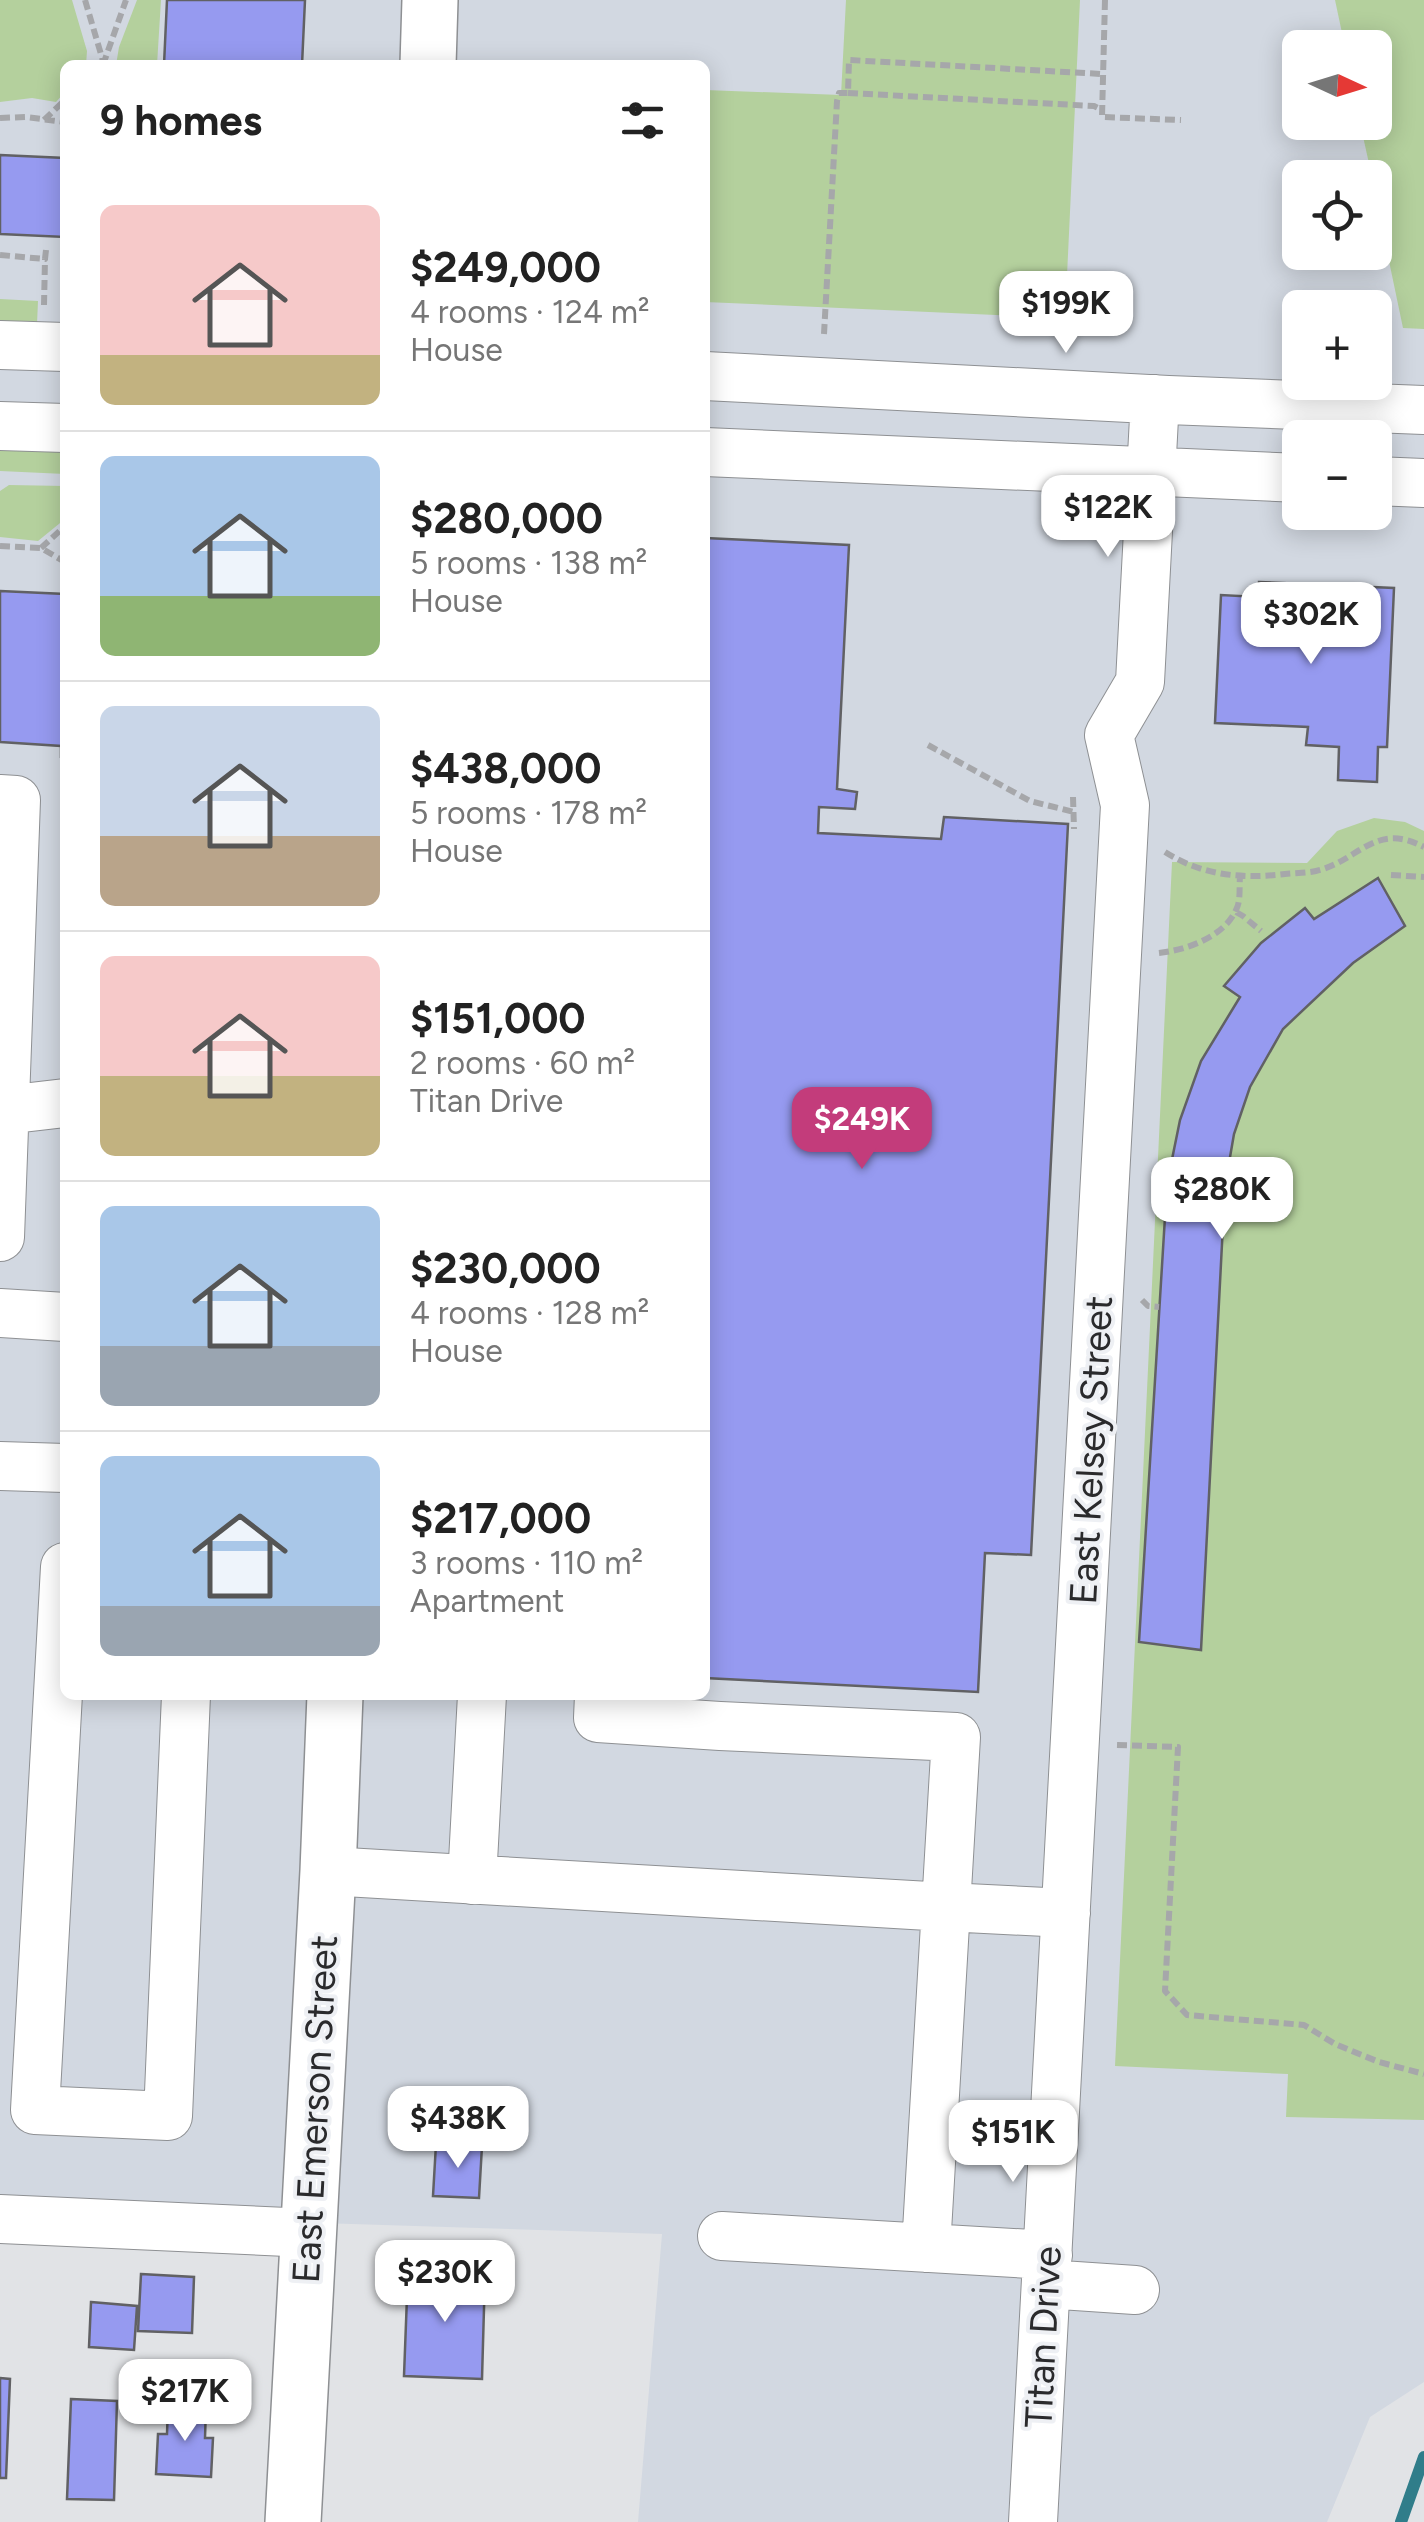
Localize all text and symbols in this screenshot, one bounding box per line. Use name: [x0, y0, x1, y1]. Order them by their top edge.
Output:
north arrow: [1282, 30, 1392, 140]
map controls: [1282, 30, 1392, 530]
icon: filters: [615, 93, 670, 148]
text: 9 homes: [100, 95, 262, 146]
button: locate: [1282, 160, 1392, 270]
text: $249,000: [410, 242, 601, 293]
icon: home: [180, 245, 300, 365]
pin: $199K: [996, 271, 1136, 356]
text: $199K: [1021, 284, 1111, 322]
button: +: [1282, 290, 1392, 400]
text: 4 rooms · 124 m²: [410, 293, 649, 331]
text: House: [410, 331, 503, 369]
button: −: [1282, 420, 1392, 530]
pin: $122K: [1038, 475, 1178, 560]
text: $122K: [1063, 488, 1153, 526]
text: $280,000: [410, 493, 603, 544]
icon: home: [180, 496, 300, 616]
text: 5 rooms · 138 m²: [410, 544, 647, 582]
text: House: [410, 582, 503, 620]
pin: $302K: [1241, 582, 1381, 667]
text: $302K: [1263, 595, 1359, 633]
text: $438,000: [410, 743, 601, 794]
icon: home: [180, 746, 300, 866]
text: 5 rooms · 178 m²: [410, 794, 647, 832]
text: House: [410, 832, 503, 870]
text: $151,000: [410, 993, 586, 1044]
icon: home: [180, 996, 300, 1116]
text: 2 rooms · 60 m²: [410, 1044, 635, 1082]
text: Titan Drive: [410, 1082, 563, 1120]
pin: $249K: [792, 1087, 932, 1172]
text: $249K: [814, 1100, 910, 1138]
pin: $280K: [1152, 1157, 1292, 1242]
text: $280K: [1173, 1170, 1271, 1208]
text: $230,000: [410, 1243, 601, 1294]
icon: home: [180, 1246, 300, 1366]
text: 4 rooms · 128 m²: [410, 1294, 649, 1332]
street label: East Kelsey Street: [1060, 1294, 1122, 1606]
text: House: [410, 1332, 503, 1370]
text: $217,000: [410, 1493, 591, 1544]
icon: home: [180, 1496, 300, 1616]
text: 3 rooms · 110 m²: [410, 1544, 643, 1582]
text: Apartment: [410, 1582, 564, 1620]
street label: East Emerson Street: [283, 1934, 347, 2284]
pin: $438K: [388, 2086, 528, 2171]
text: $438K: [410, 2099, 506, 2137]
pin: $151K: [943, 2100, 1083, 2185]
text: $151K: [971, 2113, 1055, 2151]
pin: $230K: [375, 2240, 515, 2325]
street label: Titan Drive: [1015, 2245, 1071, 2429]
text: $230K: [397, 2253, 493, 2291]
pin: $217K: [115, 2359, 255, 2444]
text: $217K: [141, 2372, 229, 2410]

